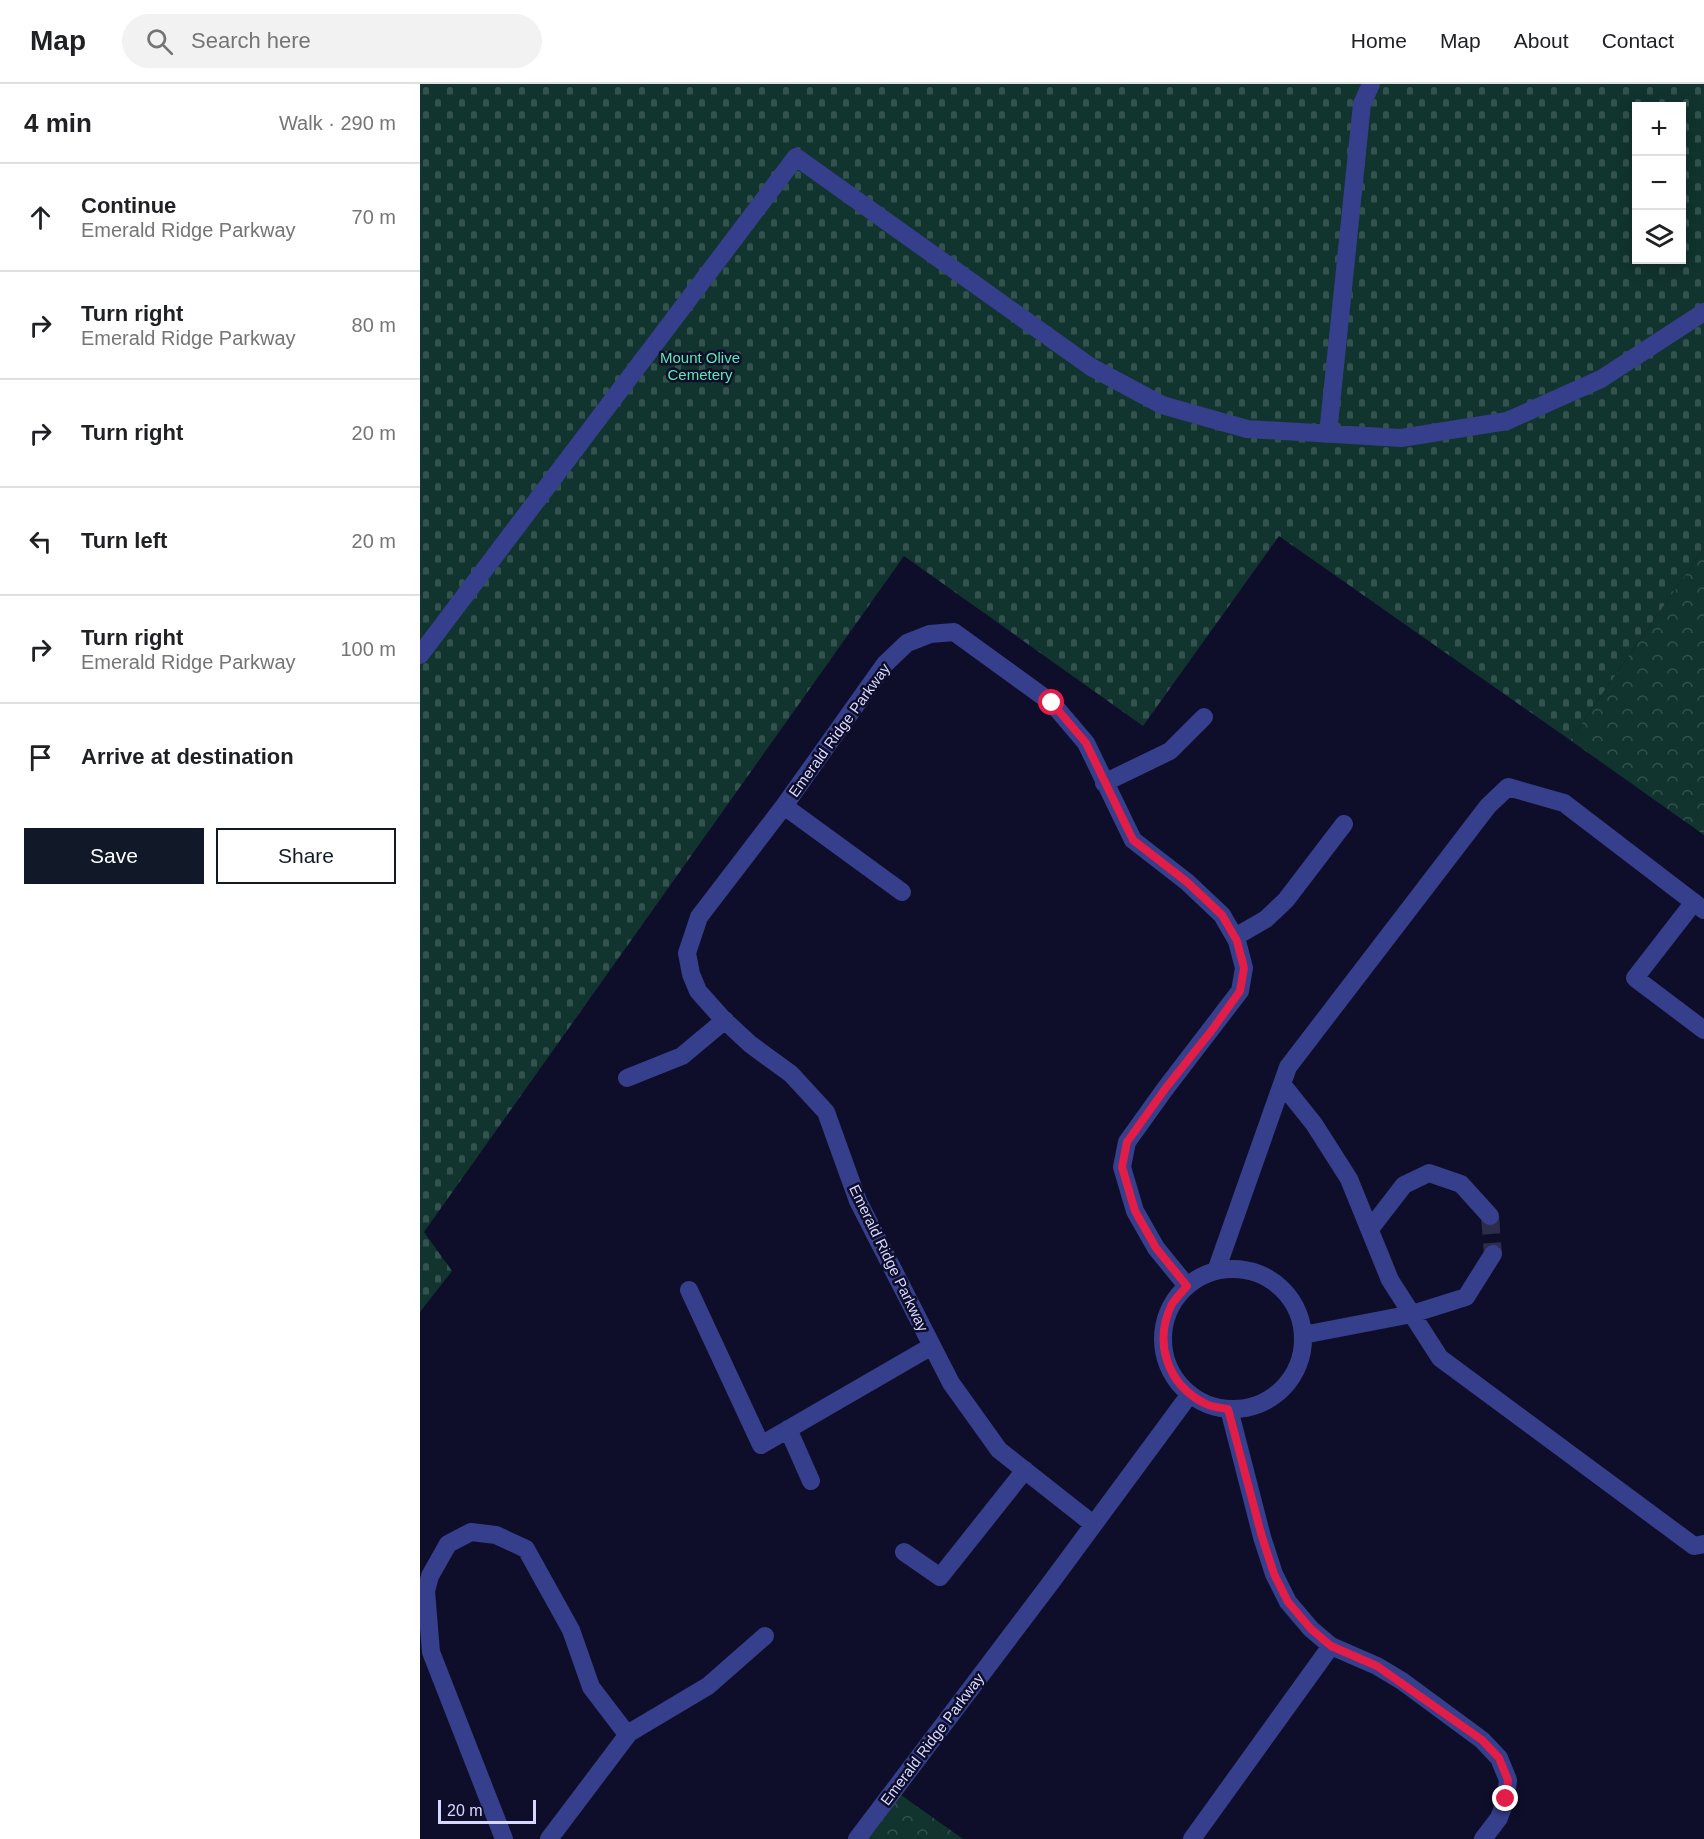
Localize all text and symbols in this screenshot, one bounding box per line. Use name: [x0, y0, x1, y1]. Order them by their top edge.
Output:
search box: [122, 14, 542, 68]
text: Map: [30, 25, 86, 56]
icon: search: [143, 25, 176, 58]
text: Search here: [191, 28, 311, 53]
text: Home: [1351, 29, 1407, 52]
text: Map: [1440, 29, 1481, 52]
text: About: [1514, 29, 1569, 52]
text: Contact: [1602, 29, 1674, 52]
map controls: [1632, 102, 1686, 264]
button: +: [1632, 102, 1686, 156]
text: 4 min: [24, 108, 92, 138]
text: Walk · 290 m: [279, 112, 396, 134]
button: −: [1632, 156, 1686, 210]
text: Continue: [81, 193, 176, 218]
icon: ahead: [24, 201, 57, 234]
text: 70 m: [352, 206, 396, 228]
button: layers: [1632, 210, 1686, 264]
text: Emerald Ridge Parkway: [81, 219, 296, 241]
text: Turn right: [81, 301, 183, 326]
icon: right: [24, 309, 57, 342]
text: 80 m: [352, 314, 396, 336]
text: Emerald Ridge Parkway: [81, 327, 296, 349]
park label: Mount Olive Cemetery: [660, 349, 740, 383]
icon: right: [24, 417, 57, 450]
text: Turn right: [81, 420, 183, 445]
text: 20 m: [352, 422, 396, 444]
icon: left: [24, 525, 57, 558]
text: Turn left: [81, 528, 167, 553]
text: 20 m: [352, 530, 396, 552]
text: Turn right: [81, 625, 183, 650]
icon: right: [24, 633, 57, 666]
text: 100 m: [340, 638, 396, 660]
text: Emerald Ridge Parkway: [81, 651, 296, 673]
street label: Emerald Ridge Parkway: [785, 660, 893, 800]
route start: [1038, 689, 1064, 715]
icon: arrive: [24, 741, 57, 774]
text: Arrive at destination: [81, 744, 294, 769]
button: Save: [24, 828, 204, 884]
button: Share: [216, 828, 396, 884]
street label: Emerald Ridge Parkway: [846, 1182, 932, 1334]
street label: Emerald Ridge Parkway: [877, 1669, 988, 1808]
route end: [1492, 1785, 1518, 1811]
scale bar: [438, 1797, 536, 1824]
text: 20 m: [447, 1802, 483, 1819]

